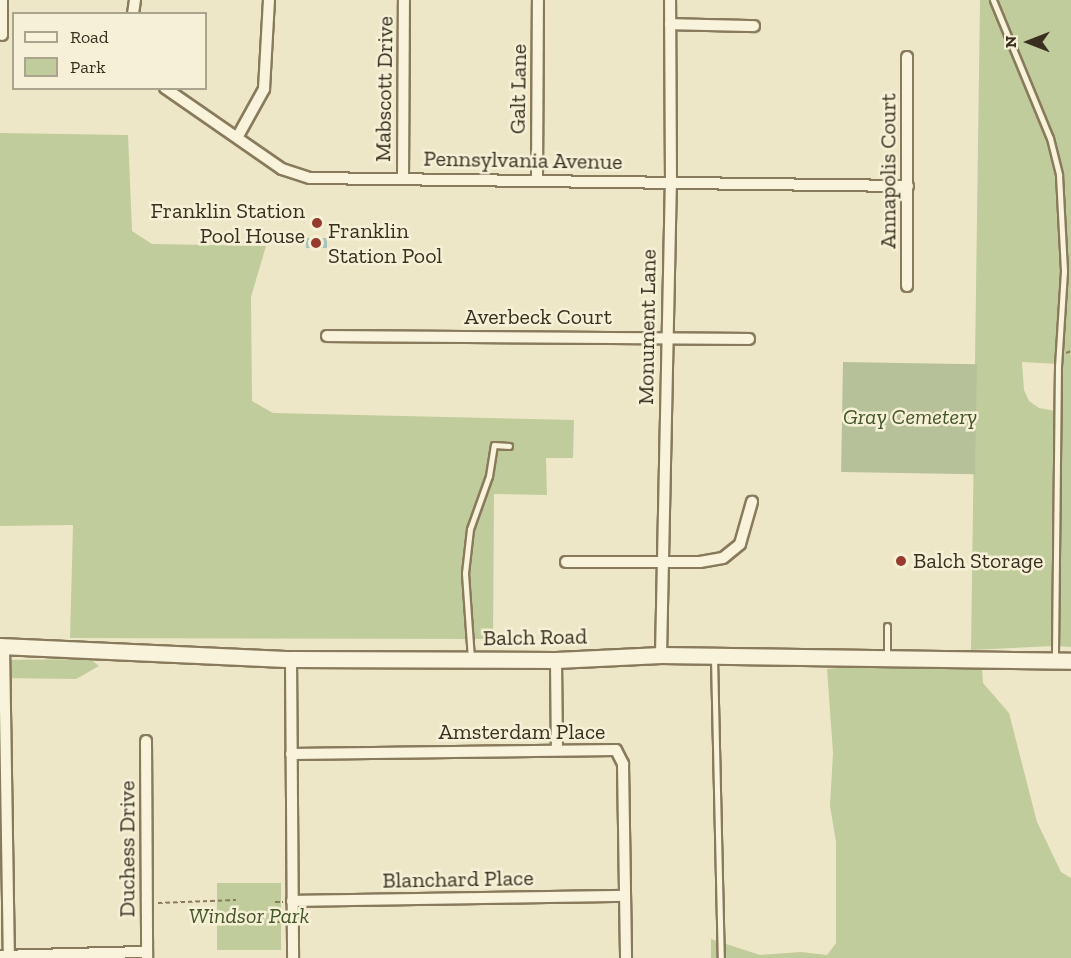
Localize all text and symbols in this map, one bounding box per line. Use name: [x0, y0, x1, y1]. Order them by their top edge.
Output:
legend: [12, 12, 207, 90]
north arrow: [999, 12, 1059, 72]
street label: Mabscott Drive: [370, 16, 398, 162]
text: Road: [70, 26, 109, 48]
text: N: [1001, 36, 1020, 48]
street label: Galt Lane: [504, 44, 532, 134]
text: Park: [70, 56, 106, 78]
street label: Annapolis Court: [875, 93, 901, 249]
street label: Pennsylvania Avenue: [423, 145, 623, 175]
place label: Franklin Station Pool House: [150, 197, 305, 248]
marker: Franklin Station Pool House: [310, 216, 324, 230]
place label: Franklin Station Pool: [328, 217, 442, 268]
marker: Franklin Station Pool: [309, 236, 323, 250]
street label: Monument Lane: [632, 249, 662, 405]
street label: Averbeck Court: [464, 304, 612, 330]
park label: Gray Cemetery: [843, 404, 977, 430]
place label: Balch Storage: [913, 548, 1044, 574]
marker: Balch Storage: [894, 554, 908, 568]
street label: Balch Road: [483, 623, 587, 651]
street label: Amsterdam Place: [439, 719, 605, 745]
street label: Duchess Drive: [114, 781, 140, 917]
street label: Blanchard Place: [382, 864, 534, 894]
park label: Windsor Park: [189, 903, 309, 929]

